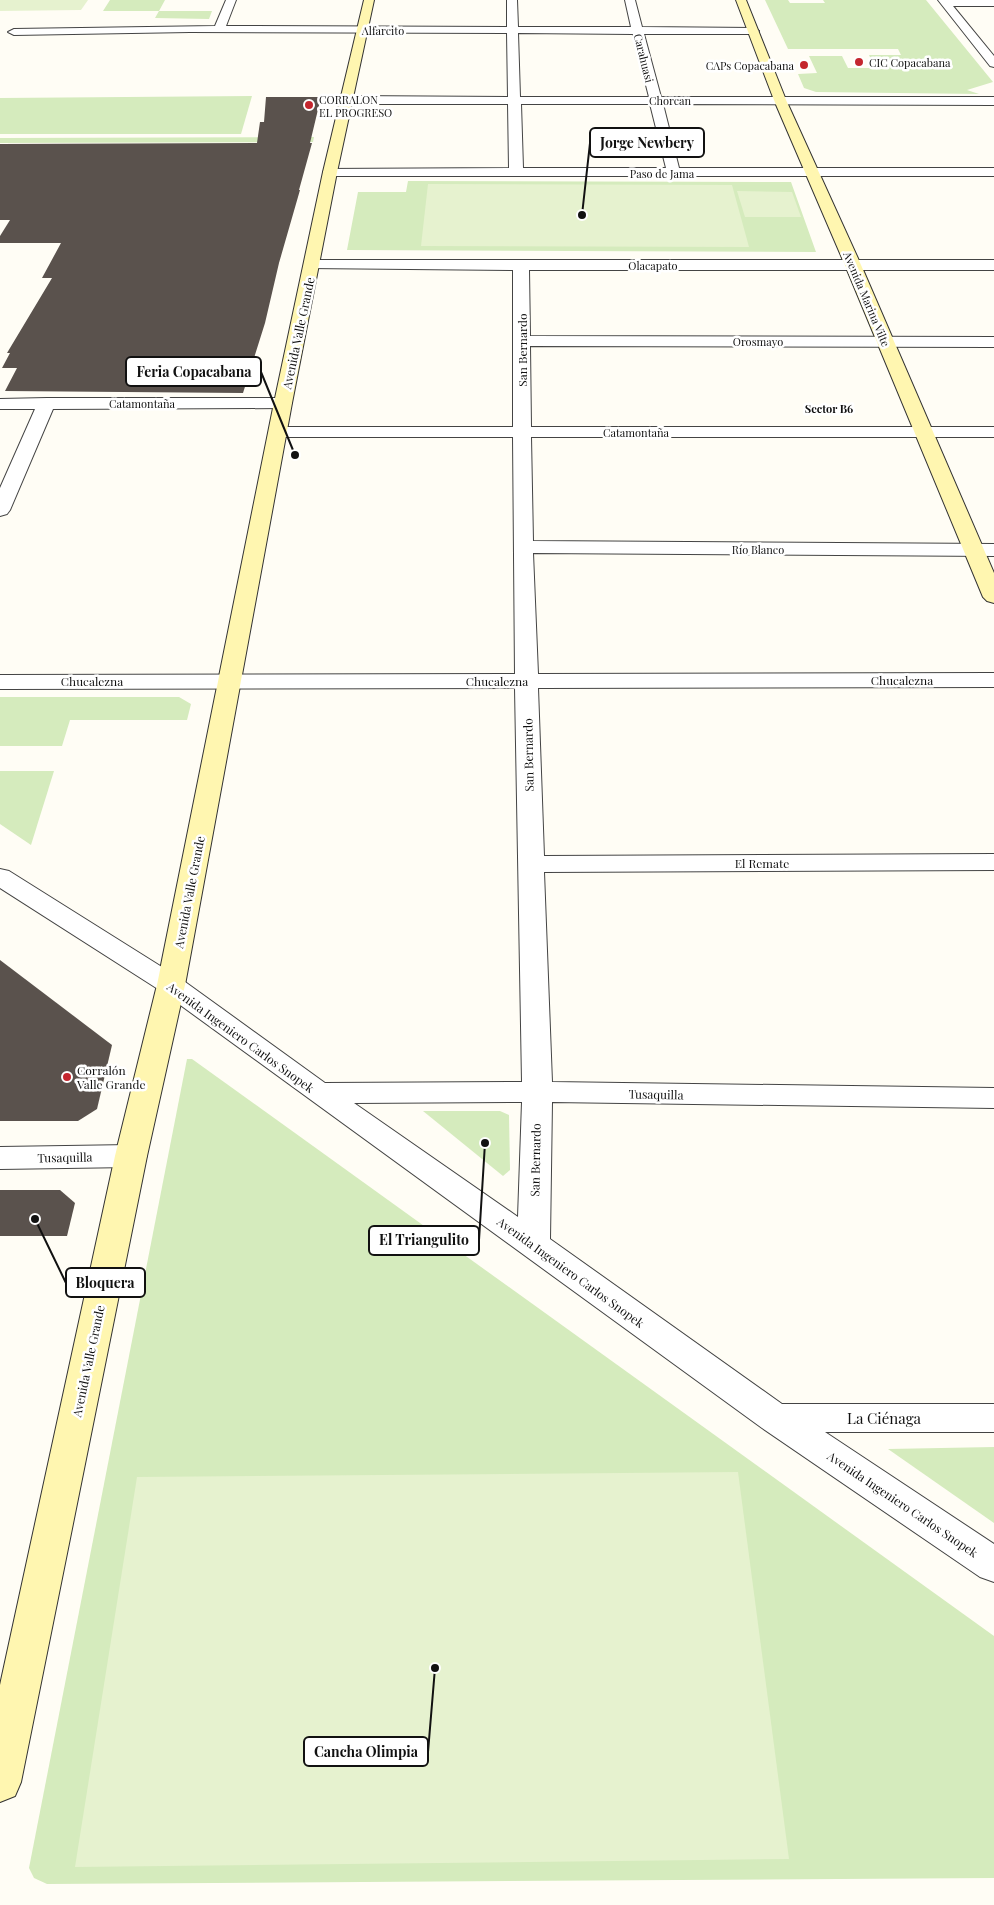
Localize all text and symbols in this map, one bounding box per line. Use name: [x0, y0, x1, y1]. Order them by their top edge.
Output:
street label: Alfarcito: [361, 23, 404, 38]
street label: Carahuasi: [631, 32, 657, 84]
place label: CIC Copacabana: [869, 55, 951, 70]
marker: CIC Copacabana: [853, 56, 865, 68]
place label: CAPs Copacabana: [706, 58, 795, 73]
marker: CAPs Copacabana: [798, 59, 810, 71]
place label: CORRALON EL PROGRESO: [319, 92, 392, 120]
street label: Chorcan: [649, 93, 691, 108]
marker: CORRALON EL PROGRESO: [303, 99, 315, 111]
callout: Jorge Newbery: [590, 128, 704, 157]
text: Jorge Newbery: [599, 133, 695, 152]
street label: Paso de Jama: [630, 166, 695, 181]
street label: Avenida Marina Vilte: [840, 248, 894, 349]
street label: Olacapato: [628, 258, 678, 273]
street label: Avenida Valle Grande: [278, 276, 318, 391]
street label: San Bernardo: [514, 313, 530, 387]
street label: Orosmayo: [733, 334, 783, 349]
callout: Feria Copacabana: [126, 357, 261, 386]
text: Feria Copacabana: [136, 362, 252, 381]
street label: Catamontaña: [109, 396, 176, 411]
district label: Sector B6: [805, 401, 853, 416]
street label: Catamontaña: [603, 425, 670, 440]
street label: Río Blanco: [732, 542, 784, 557]
street label: Chucalezna: [871, 672, 933, 688]
street label: Chucalezna: [61, 673, 123, 689]
street label: Chucalezna: [466, 673, 528, 689]
street label: San Bernardo: [519, 718, 537, 792]
street label: Avenida Valle Grande: [170, 835, 208, 950]
street label: El Remate: [735, 855, 789, 871]
street label: Avenida Ingeniero Carlos Snopek: [163, 978, 318, 1096]
place label: Corralón Valle Grande: [76, 1062, 146, 1092]
marker: Corralón Valle Grande: [61, 1071, 73, 1083]
street label: Tusaquilla: [628, 1086, 684, 1102]
street label: San Bernardo: [526, 1123, 544, 1197]
street label: Tusaquilla: [37, 1149, 93, 1165]
street label: Avenida Ingeniero Carlos Snopek: [493, 1213, 648, 1331]
callout: El Triangulito: [369, 1226, 479, 1255]
text: El Triangulito: [379, 1230, 469, 1249]
callout: Bloquera: [66, 1268, 145, 1297]
text: Bloquera: [76, 1273, 135, 1292]
street label: Avenida Valle Grande: [68, 1304, 108, 1419]
street label: La Ciénaga: [847, 1408, 921, 1428]
street label: Avenida Ingeniero Carlos Snopek: [824, 1447, 982, 1561]
callout: Cancha Olimpia: [304, 1737, 428, 1766]
text: Cancha Olimpia: [314, 1742, 419, 1761]

